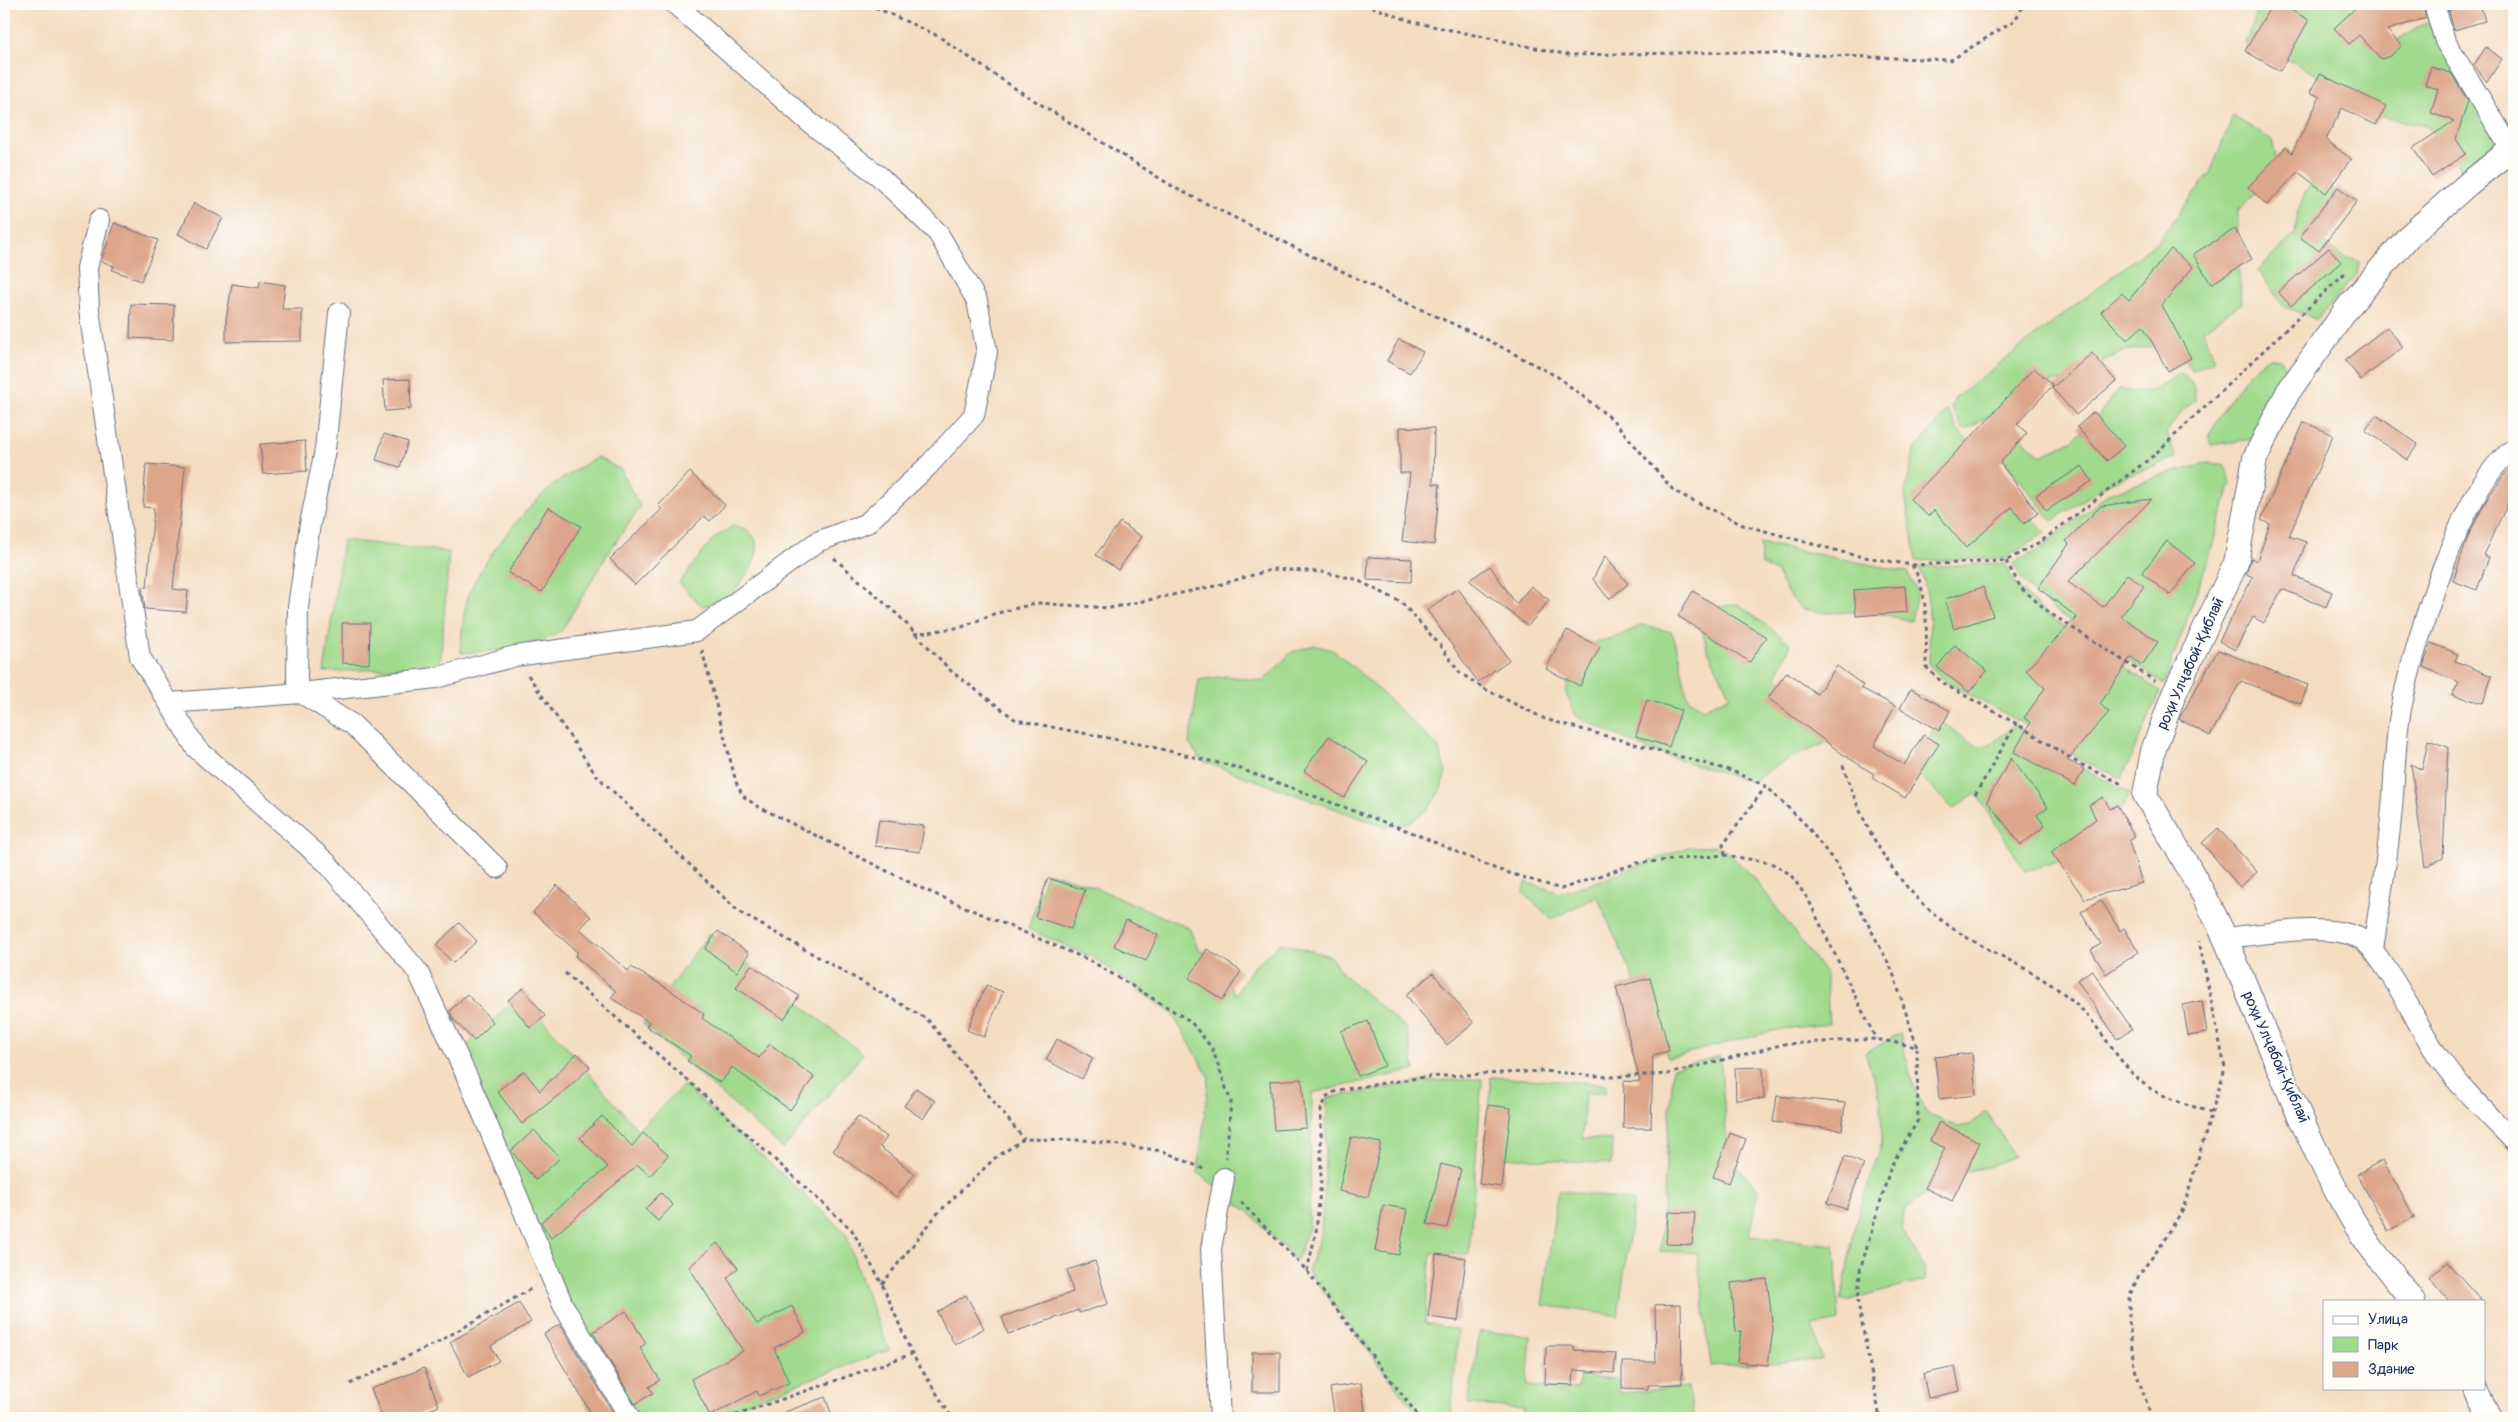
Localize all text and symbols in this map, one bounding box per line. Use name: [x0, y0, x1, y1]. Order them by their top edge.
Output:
street label: роҳи Улҷабой-Қиблаӣ: [2153, 593, 2229, 733]
street label: роҳи Улҷабой-Қиблаӣ: [2238, 988, 2314, 1128]
legend: [2323, 1300, 2486, 1390]
text: Улица: [2368, 1310, 2408, 1329]
text: Парк: [2368, 1336, 2399, 1355]
text: Здание: [2368, 1360, 2415, 1379]

